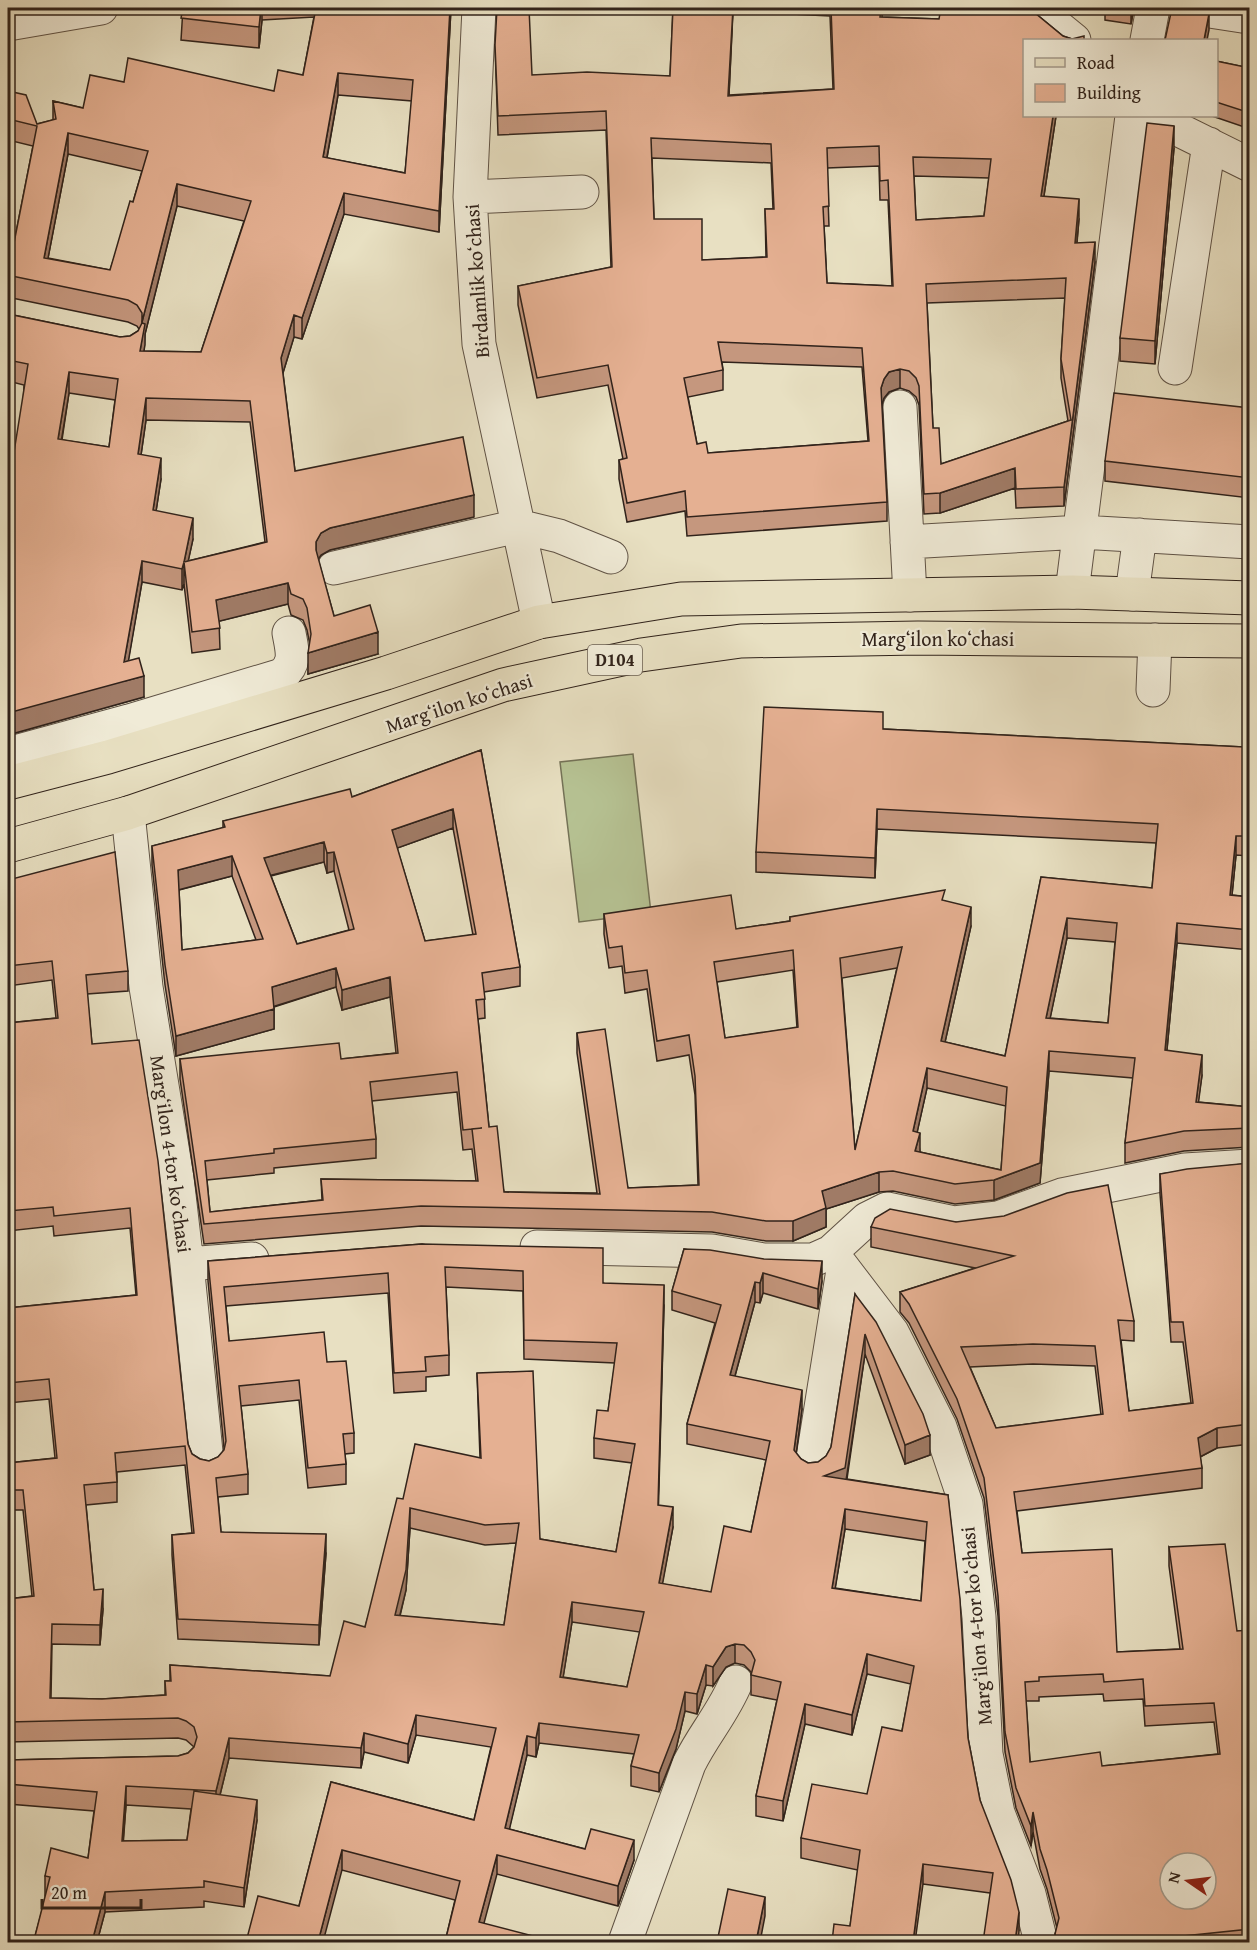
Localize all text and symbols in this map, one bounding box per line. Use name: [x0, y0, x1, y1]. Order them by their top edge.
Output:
legend: [1023, 39, 1218, 117]
text: Road: [1077, 49, 1115, 76]
text: Building: [1077, 79, 1141, 106]
street label: Birdamlik koʻchasi: [457, 203, 496, 359]
street label: Margʻilon koʻchasi: [862, 624, 1015, 653]
road number: D104: [588, 645, 642, 675]
street label: Margʻilon koʻchasi: [382, 665, 536, 740]
street label: Margʻilon 4-tor koʻchasi: [143, 1053, 200, 1255]
street label: Margʻilon 4-tor koʻchasi: [952, 1525, 999, 1727]
north arrow: [1158, 1851, 1218, 1911]
text: N: [1161, 1869, 1186, 1885]
scale bar: [42, 1872, 141, 1910]
text: 20 m: [51, 1879, 87, 1906]

